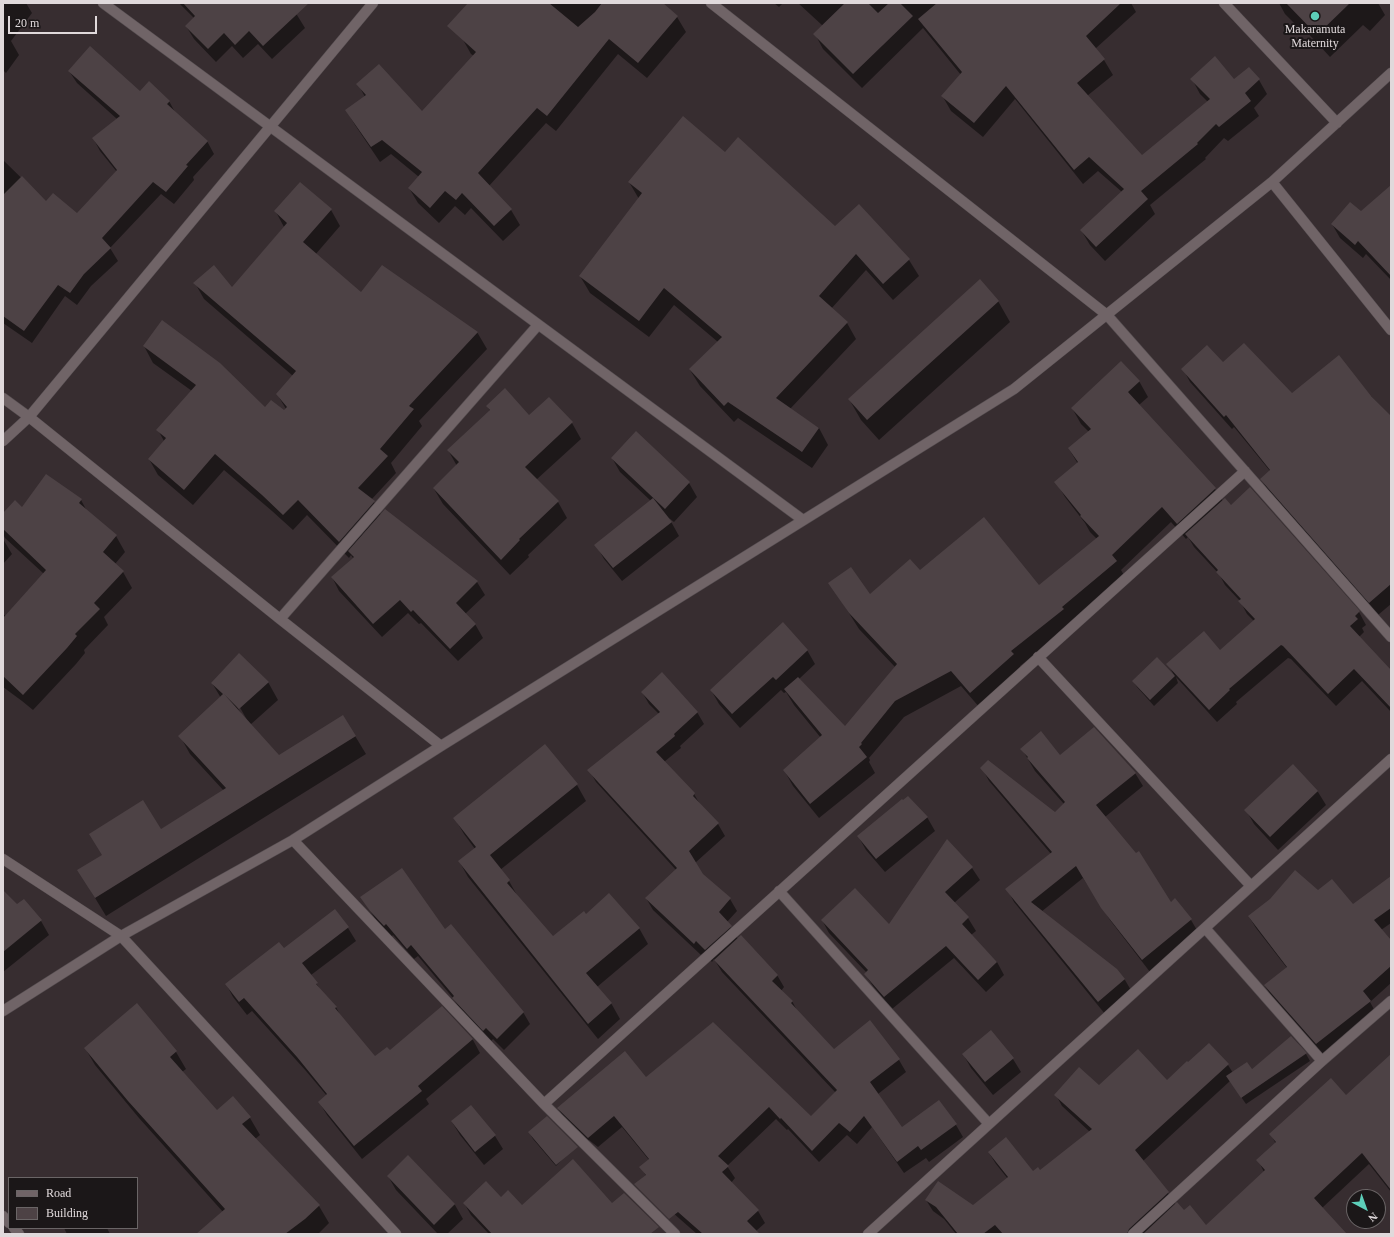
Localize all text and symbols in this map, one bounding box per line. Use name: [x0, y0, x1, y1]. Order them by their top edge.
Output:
scale bar: [10, 8, 99, 34]
marker: Makaramuta Maternity: [1309, 10, 1321, 22]
text: 20 m: [15, 16, 39, 30]
place label: Makaramuta Maternity: [1285, 23, 1345, 51]
legend: [8, 1177, 138, 1229]
text: Road: [46, 1186, 71, 1200]
north arrow: [1346, 1189, 1386, 1229]
text: Building: [46, 1206, 88, 1220]
text: N: [1366, 1210, 1380, 1224]

